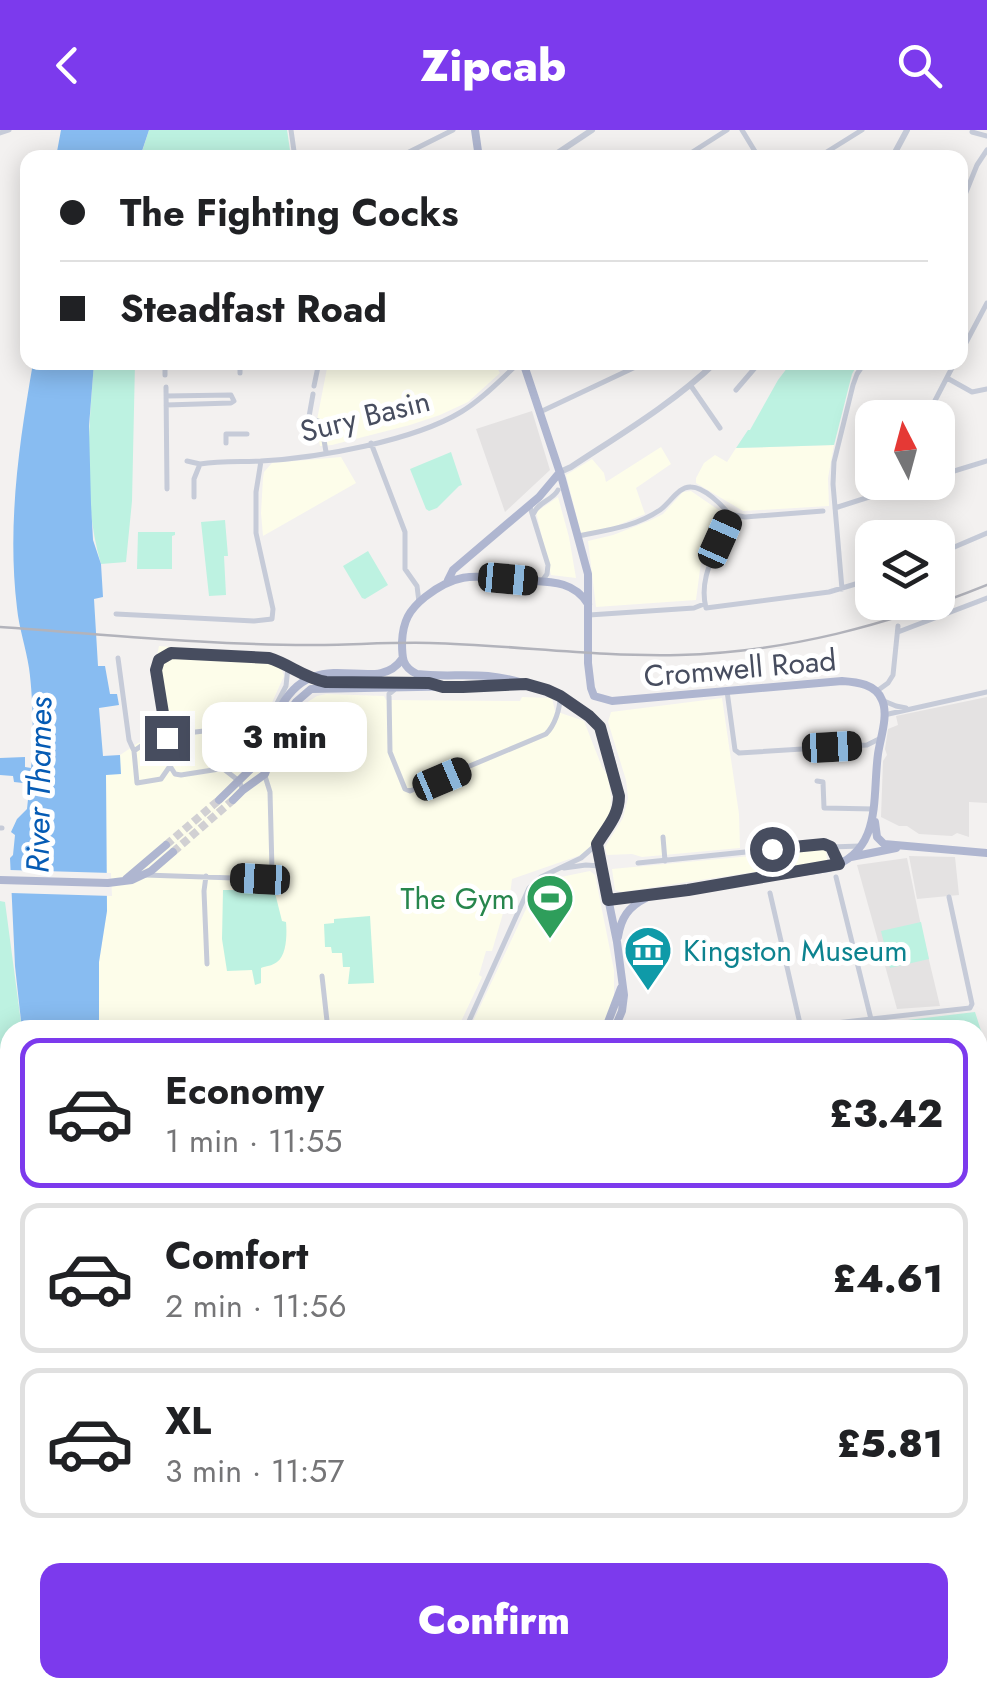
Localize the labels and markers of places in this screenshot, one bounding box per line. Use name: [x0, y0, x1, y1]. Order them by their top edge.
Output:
sports icon: The Gym: [524, 872, 576, 940]
place label: The Gym: [401, 877, 515, 920]
museum icon: Kingston Museum: [622, 924, 674, 992]
place label: Kingston Museum: [683, 929, 908, 972]

